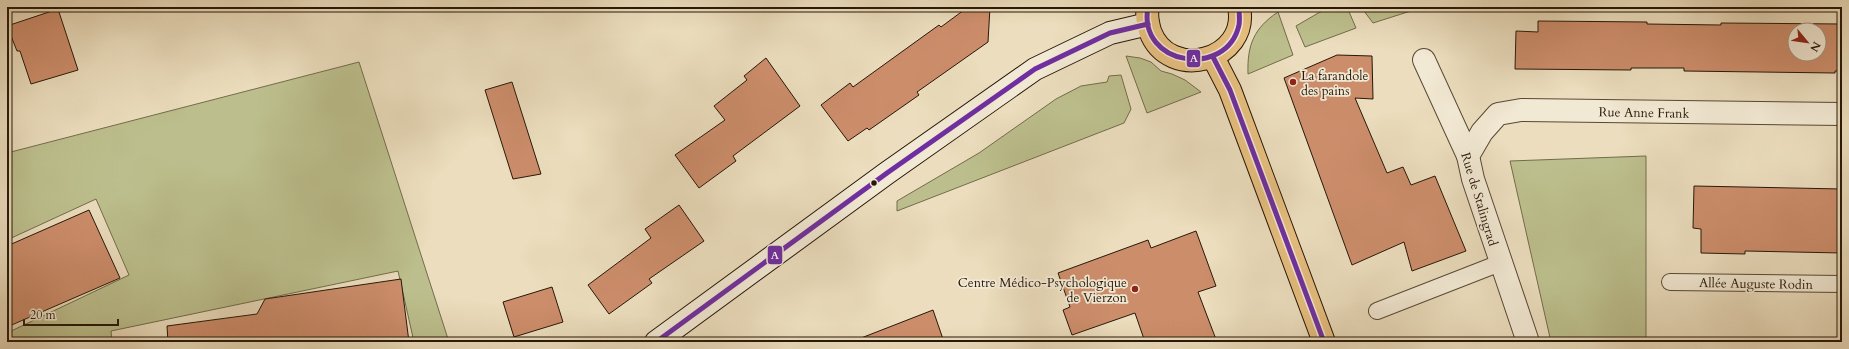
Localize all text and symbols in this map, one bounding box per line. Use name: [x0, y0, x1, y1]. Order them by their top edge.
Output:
north arrow: [1787, 22, 1827, 62]
text: N: [1806, 39, 1824, 55]
line badge: A: [1186, 49, 1201, 68]
text: A: [1190, 51, 1199, 66]
place label: La farandole des pains: [1301, 67, 1369, 100]
marker: La farandole des pains: [1288, 77, 1298, 87]
street label: Rue Anne Frank: [1598, 103, 1690, 123]
street label: Rue de Stalingrad: [1456, 150, 1502, 248]
unlabelled marker: [869, 178, 879, 188]
line badge: A: [767, 245, 783, 265]
text: A: [771, 248, 780, 263]
place label: Centre Médico-Psychologique de Vierzon: [958, 274, 1128, 307]
street label: Allée Auguste Rodin: [1699, 274, 1814, 294]
marker: Centre Médico-Psychologique de Vierzon: [1130, 284, 1140, 294]
scale bar: [24, 301, 118, 327]
text: 20 m: [30, 307, 57, 323]

